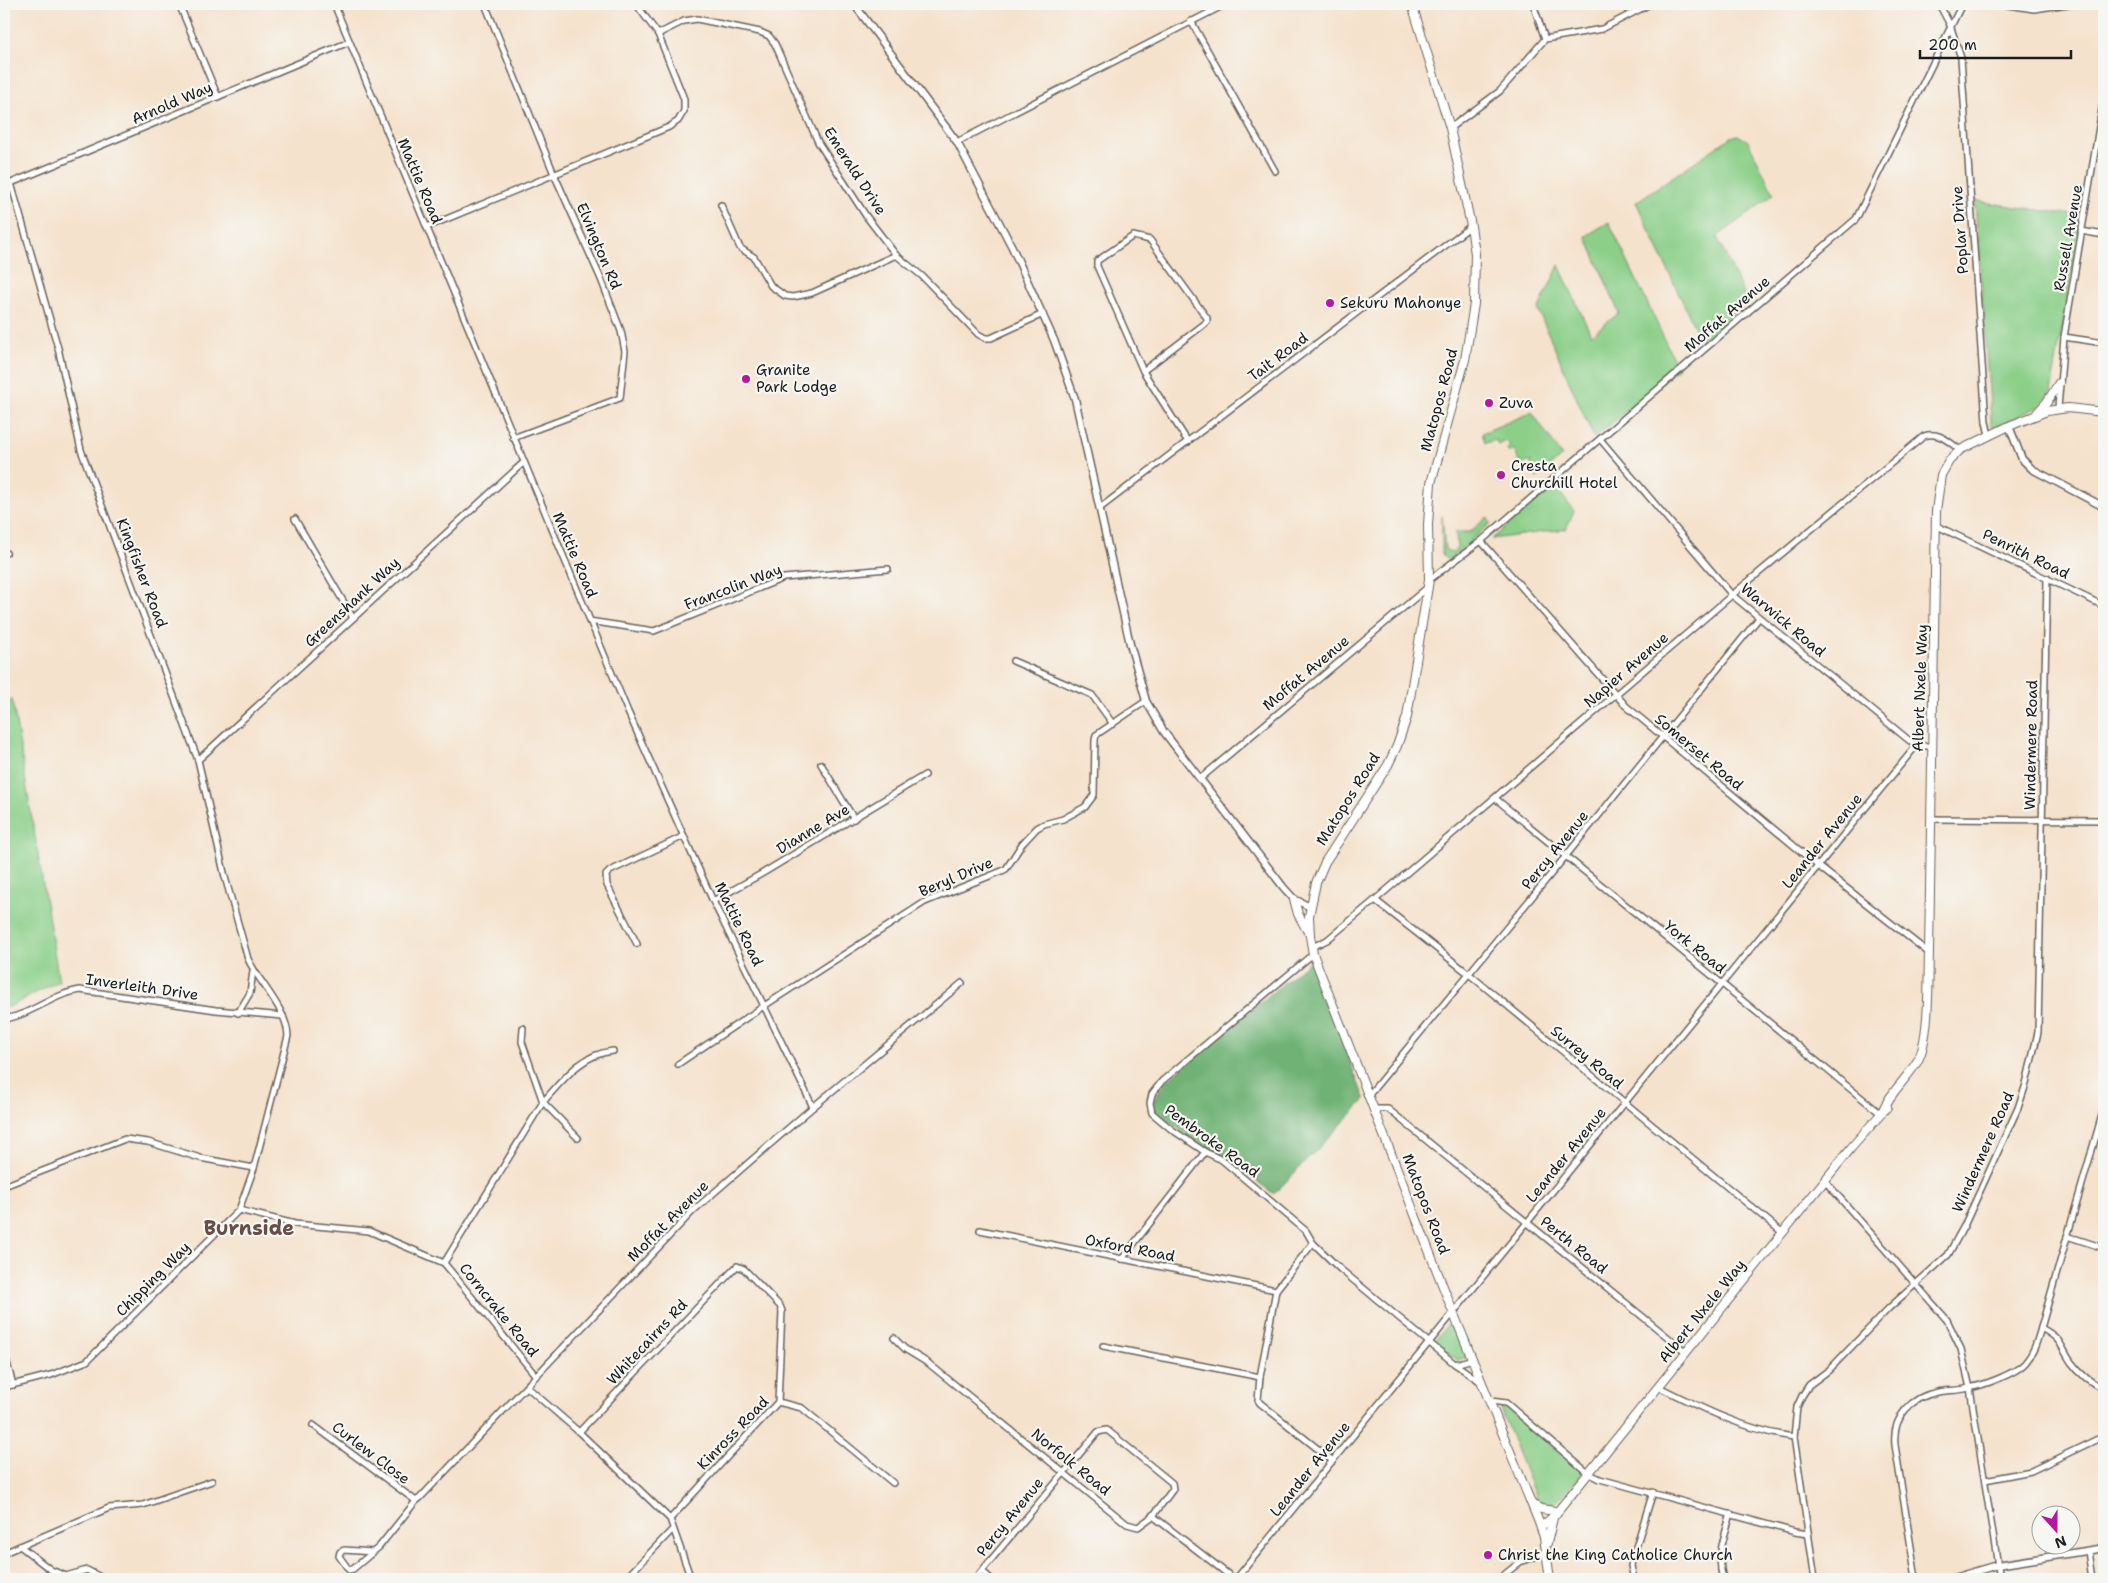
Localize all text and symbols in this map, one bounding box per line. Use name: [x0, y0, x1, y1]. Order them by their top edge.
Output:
scale bar: [1920, 28, 2072, 60]
text: 200 m: [1928, 35, 1977, 55]
street label: Arnold Way: [129, 77, 215, 129]
street label: Emerald Drive: [819, 123, 891, 219]
street label: Mattie Road: [393, 135, 447, 227]
street label: Russell Avenue: [2049, 183, 2087, 293]
street label: Poplar Drive: [1947, 185, 1973, 275]
street label: Elvington Rd: [572, 200, 626, 293]
street label: Moffat Avenue: [1680, 271, 1774, 357]
place label: Sekuru Mahonye: [1340, 293, 1462, 313]
marker: Sekuru Mahonye: [1324, 297, 1336, 309]
street label: Tait Road: [1244, 328, 1312, 386]
street label: Matopos Road: [1416, 346, 1463, 454]
place label: Granite Park Lodge: [756, 360, 837, 397]
marker: Granite Park Lodge: [740, 373, 752, 385]
place label: Zuva: [1499, 393, 1534, 413]
marker: Zuva: [1483, 397, 1495, 409]
place label: Cresta Churchill Hotel: [1511, 456, 1618, 493]
marker: Cresta Churchill Hotel: [1495, 469, 1507, 481]
street label: Mattie Road: [548, 509, 602, 601]
street label: Kingfisher Road: [112, 515, 172, 631]
street label: Penrith Road: [1979, 524, 2073, 584]
street label: Greenshank Way: [300, 553, 404, 651]
street label: Francolin Way: [681, 559, 785, 615]
street label: Warwick Road: [1736, 578, 1830, 662]
street label: Albert Nxele Way: [1908, 624, 1932, 752]
street label: Napier Avenue: [1579, 628, 1673, 712]
street label: Moffat Avenue: [1258, 631, 1354, 715]
street label: Windermere Road: [2020, 679, 2042, 810]
street label: Somerset Road: [1651, 709, 1748, 795]
street label: Matopos Road: [1311, 748, 1385, 849]
street label: Leander Avenue: [1777, 789, 1867, 893]
street label: Dianne Ave: [773, 799, 853, 859]
street label: Percy Avenue: [1517, 806, 1593, 894]
street label: Beryl Drive: [916, 852, 996, 902]
street label: Mattie Road: [710, 879, 768, 970]
street label: York Road: [1660, 916, 1731, 978]
street label: Inverleith Drive: [84, 969, 200, 1005]
street label: Surrey Road: [1546, 1021, 1628, 1094]
street label: Windermere Road: [1947, 1088, 2019, 1216]
street label: Pembroke Road: [1161, 1100, 1264, 1182]
street label: Leander Avenue: [1521, 1103, 1611, 1207]
street label: Matopos Road: [1398, 1151, 1455, 1258]
street label: Moffat Avenue: [623, 1176, 713, 1266]
street label: Perth Road: [1536, 1212, 1612, 1279]
district label: Burnside: [204, 1215, 294, 1241]
street label: Oxford Road: [1083, 1229, 1177, 1267]
street label: Chipping Way: [111, 1237, 195, 1321]
street label: Albert Nxele Way: [1654, 1255, 1750, 1367]
street label: Corncrake Road: [455, 1259, 543, 1362]
street label: Whitecairns Rd: [602, 1295, 692, 1389]
street label: Kinross Road: [693, 1392, 774, 1474]
street label: Curlew Close: [328, 1417, 414, 1489]
street label: Leander Avenue: [1265, 1417, 1355, 1521]
street label: Norfolk Road: [1027, 1424, 1115, 1501]
street label: Percy Avenue: [972, 1473, 1048, 1561]
north arrow: [2030, 1506, 2080, 1556]
text: N: [2052, 1532, 2069, 1553]
place label: Christ the King Catholice Church: [1498, 1545, 1733, 1565]
marker: Christ the King Catholice Church: [1482, 1549, 1494, 1561]

